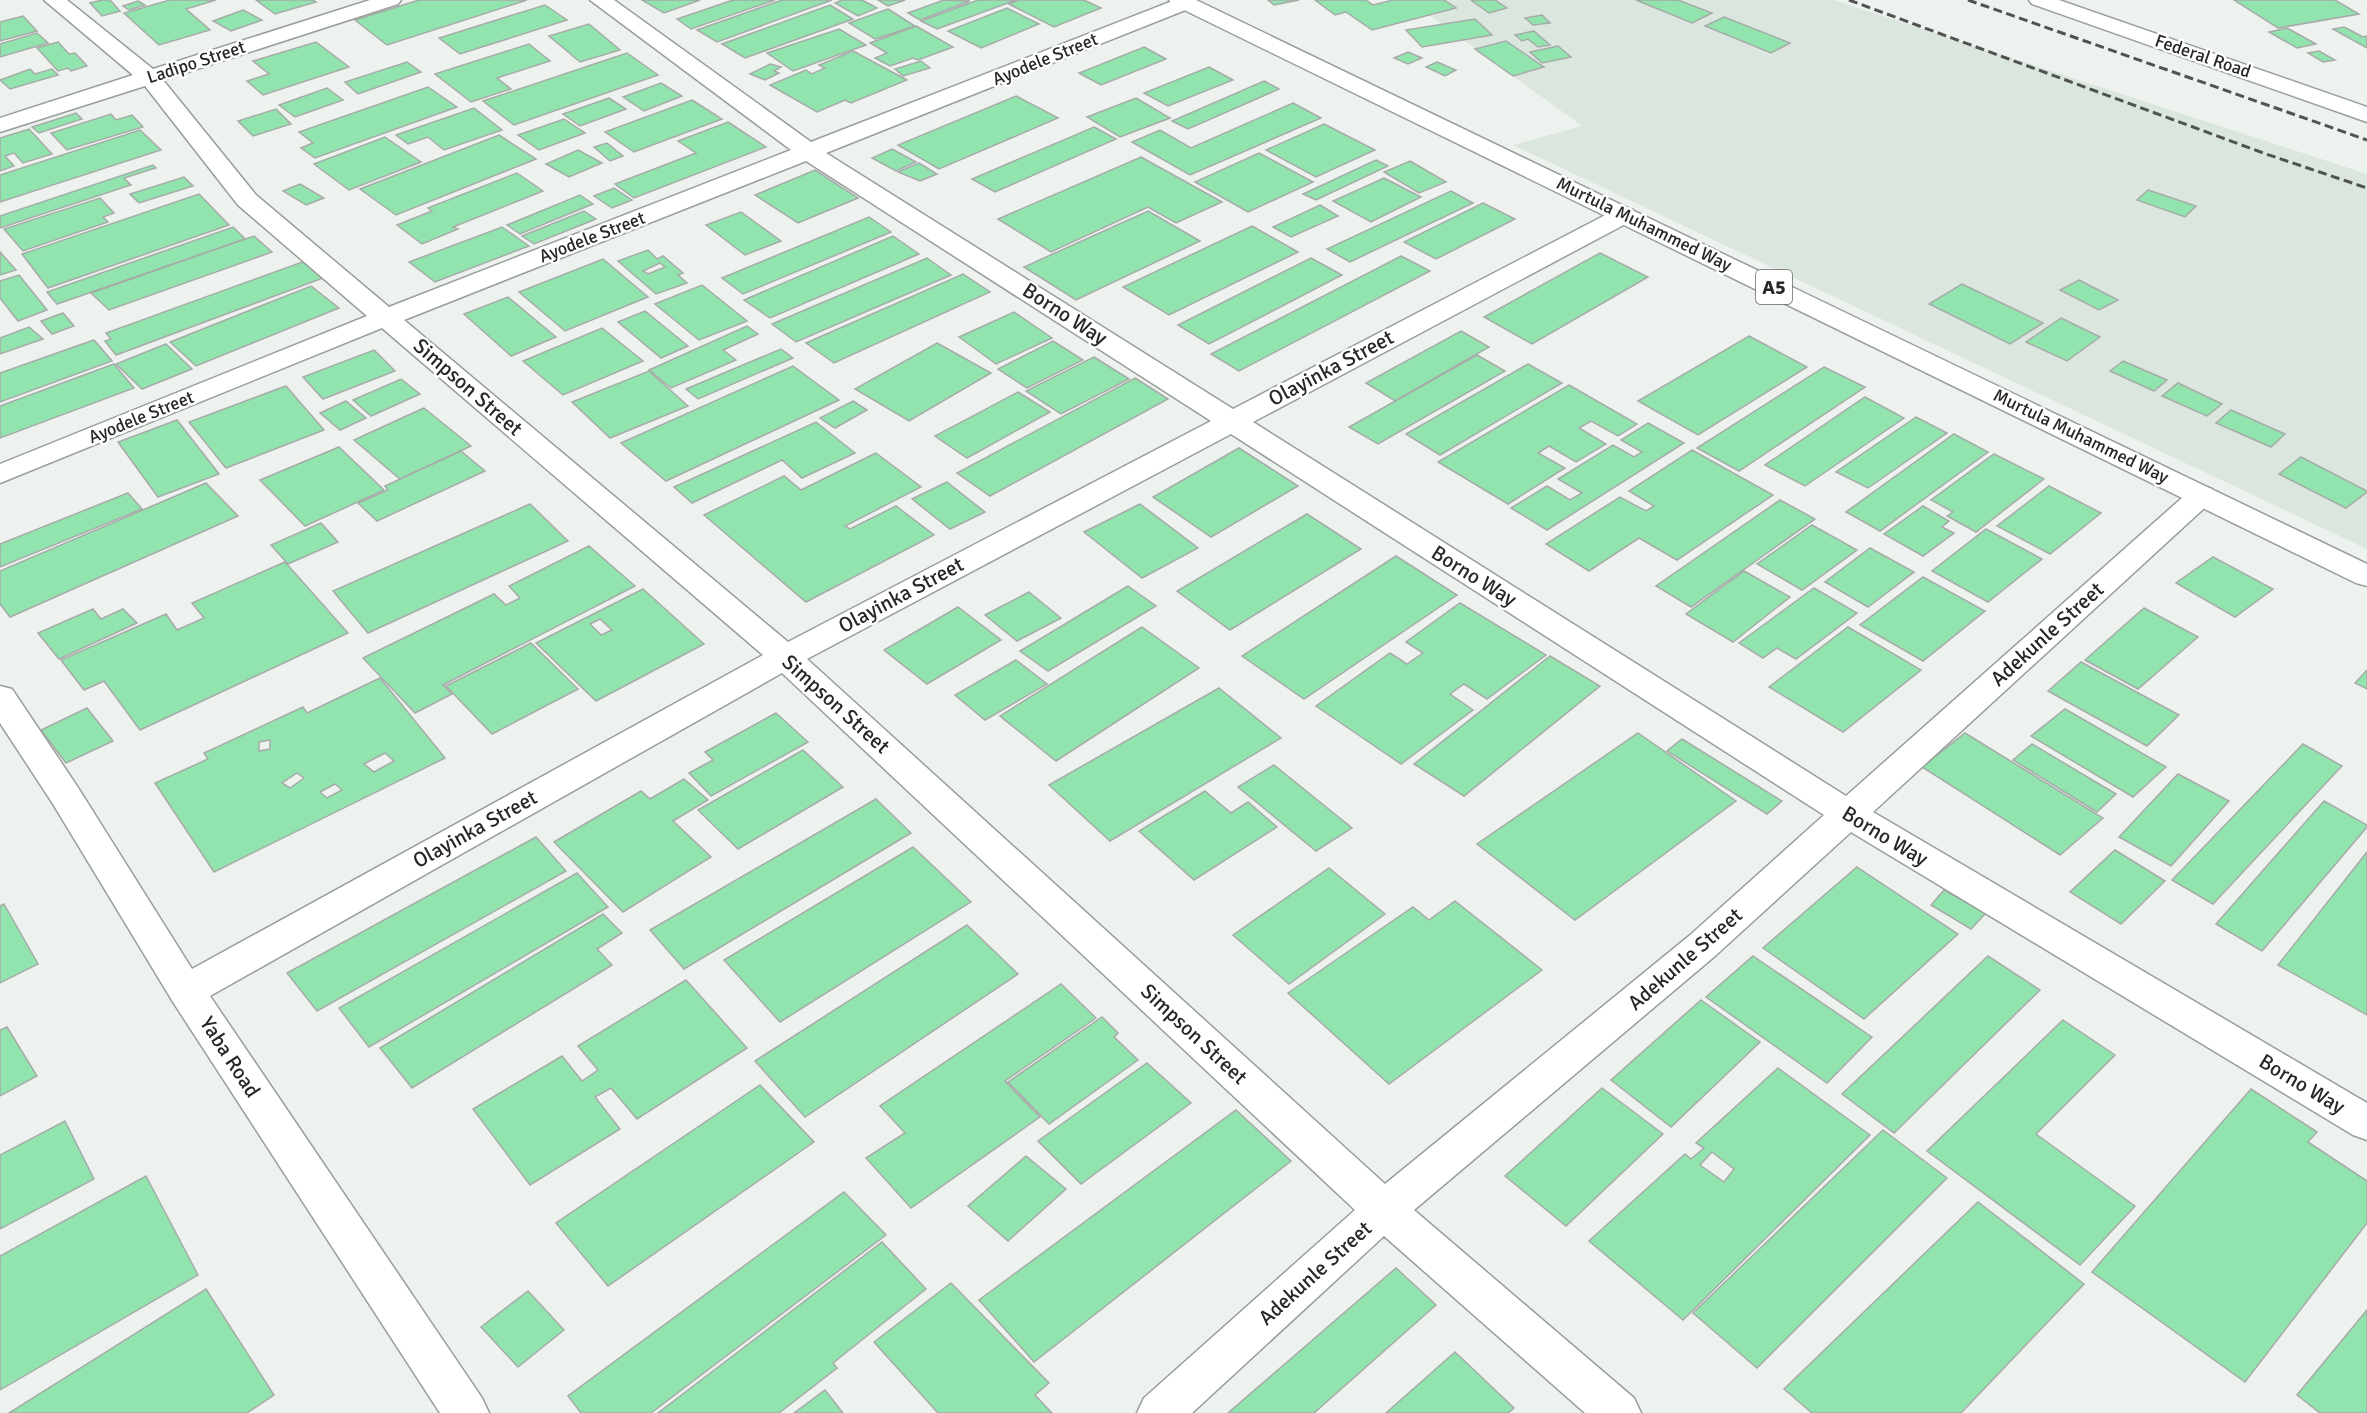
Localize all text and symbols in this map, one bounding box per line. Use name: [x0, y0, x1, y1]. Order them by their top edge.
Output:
street label: Ayodele Street: [989, 28, 1101, 90]
street label: Federal Road: [2152, 29, 2254, 83]
street label: Ladipo Street: [144, 36, 248, 88]
street label: Murtula Muhammed Way: [1553, 172, 1736, 276]
street label: Ayodele Street: [536, 207, 648, 267]
road number: A5: [1756, 270, 1792, 304]
street label: Borno Way: [1018, 277, 1112, 351]
street label: Olayinka Street: [1264, 324, 1398, 412]
street label: Simpson Street: [408, 333, 528, 441]
street label: Murtula Muhammed Way: [1990, 384, 2173, 488]
street label: Ayodele Street: [85, 386, 197, 448]
street label: Borno Way: [1427, 540, 1522, 612]
street label: Olayinka Street: [834, 551, 968, 639]
street label: Adekunle Street: [1985, 576, 2109, 692]
street label: Simpson Street: [777, 649, 895, 759]
street label: Olayinka Street: [408, 784, 542, 874]
street label: Borno Way: [1837, 800, 1933, 872]
street label: Adekunle Street: [1622, 902, 1748, 1016]
street label: Simpson Street: [1135, 978, 1253, 1090]
street label: Yaba Road: [194, 1012, 266, 1102]
street label: Borno Way: [2254, 1048, 2350, 1120]
street label: Adekunle Street: [1253, 1215, 1377, 1331]

